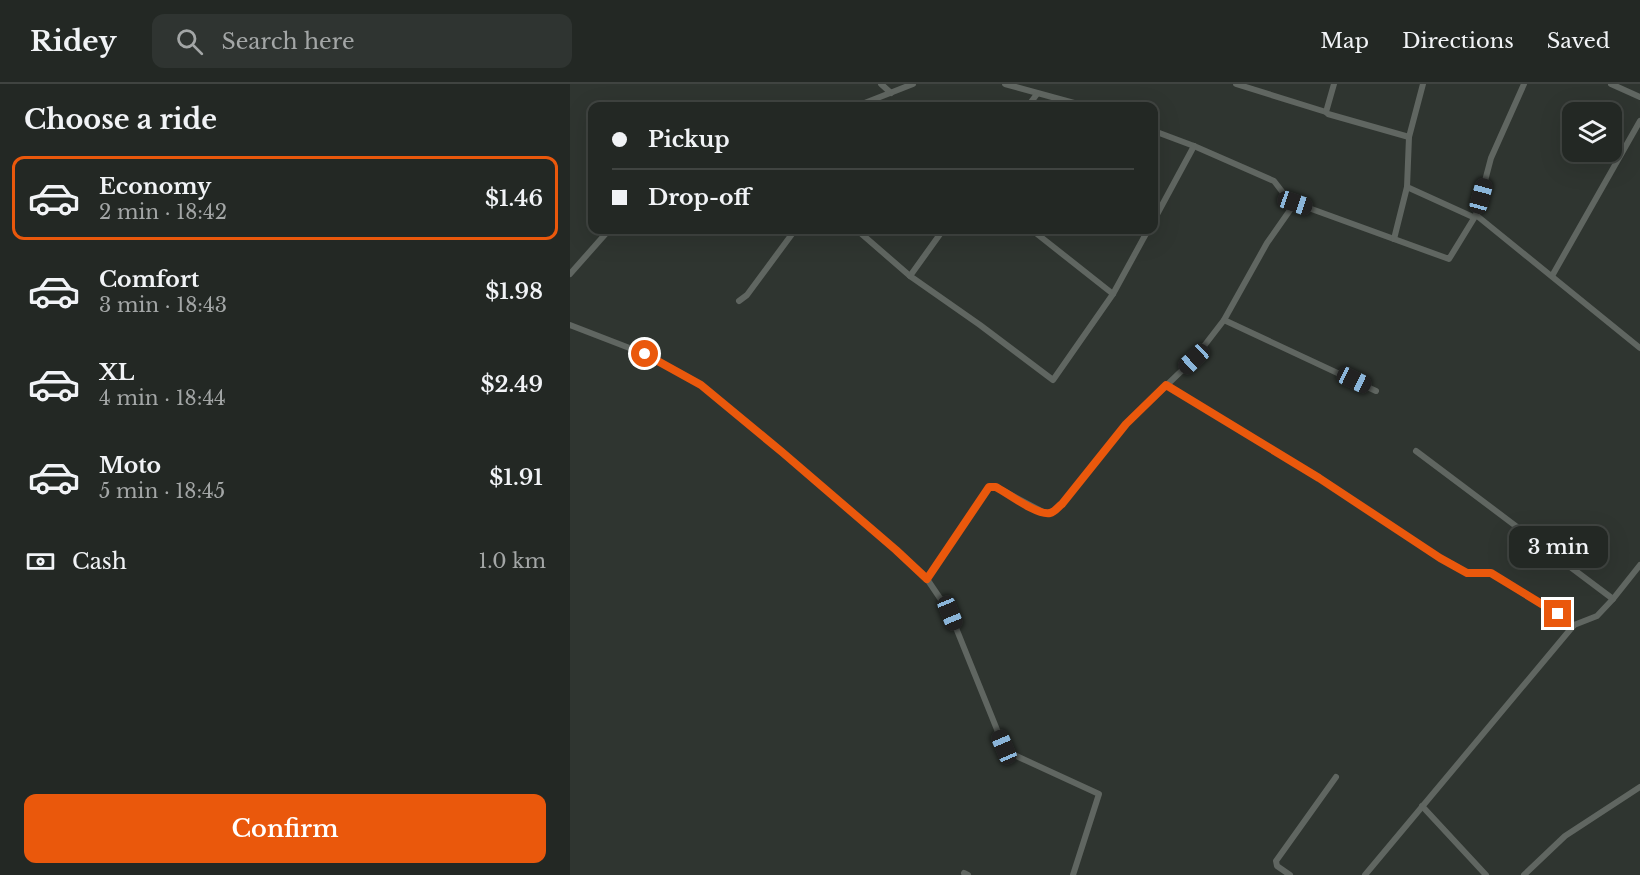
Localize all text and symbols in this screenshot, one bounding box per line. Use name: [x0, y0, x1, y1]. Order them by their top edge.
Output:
search box: [152, 14, 572, 68]
text: Ridey: [30, 24, 116, 59]
icon: search: [173, 25, 206, 58]
text: Search here: [221, 28, 355, 55]
text: Map: [1320, 28, 1369, 54]
text: Directions: [1402, 28, 1514, 54]
text: Saved: [1547, 28, 1610, 54]
map controls: [1562, 102, 1622, 162]
button: layers: [1562, 102, 1622, 162]
text: Choose a ride: [24, 103, 217, 136]
text: Pickup: [648, 126, 730, 153]
icon: car: [27, 171, 81, 225]
text: Economy: [99, 173, 211, 200]
car: [1468, 176, 1494, 216]
text: Drop-off: [648, 184, 750, 211]
text: $1.46: [485, 185, 543, 212]
car: [1275, 189, 1315, 217]
text: 2 min · 18:42: [99, 200, 227, 224]
icon: car: [27, 264, 81, 318]
text: Comfort: [99, 266, 199, 293]
text: $1.98: [485, 278, 543, 305]
text: 3 min · 18:43: [99, 293, 227, 317]
route start: [631, 340, 658, 367]
car: [1175, 340, 1213, 378]
icon: car: [27, 357, 81, 411]
text: XL: [99, 359, 134, 386]
car: [1334, 364, 1374, 396]
text: $2.49: [480, 371, 543, 398]
text: 4 min · 18:44: [99, 386, 226, 410]
icon: car: [27, 450, 81, 504]
text: Moto: [99, 452, 161, 479]
text: $1.91: [489, 464, 543, 491]
text: 5 min · 18:45: [99, 479, 225, 503]
callout: 3 min: [1508, 527, 1608, 569]
text: 3 min: [1528, 535, 1589, 559]
icon: cash: [24, 545, 57, 578]
text: Cash: [72, 548, 127, 575]
text: 1.0 km: [478, 549, 546, 573]
car: [935, 593, 965, 633]
route end: [1544, 600, 1571, 627]
car: [989, 727, 1019, 767]
button: Confirm: [24, 794, 546, 863]

